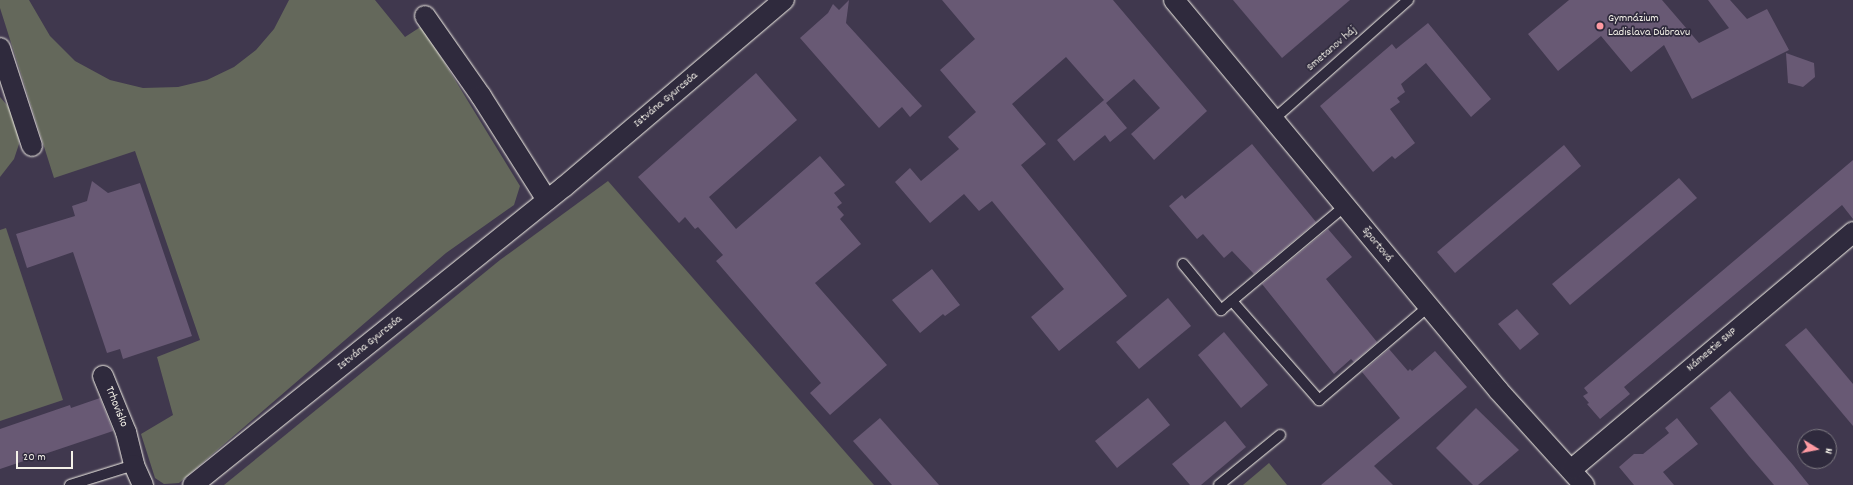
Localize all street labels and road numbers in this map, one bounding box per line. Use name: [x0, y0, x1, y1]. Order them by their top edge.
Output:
street label: Smetanov háj: [1304, 23, 1360, 75]
street label: Istvána Gyurcsóa: [631, 69, 701, 131]
street label: Športová: [1358, 225, 1396, 265]
street label: Istvána Gyurcsóa: [335, 312, 405, 374]
street label: Námestie SNP: [1684, 325, 1740, 375]
street label: Trhovisko: [101, 385, 131, 429]

